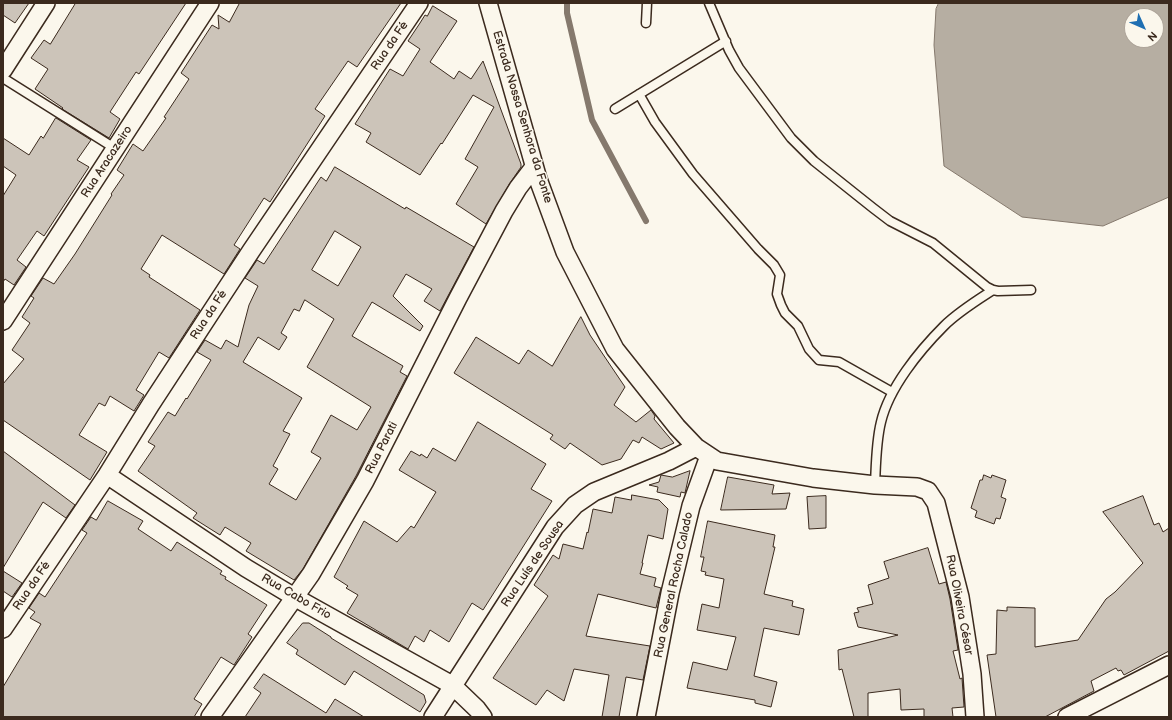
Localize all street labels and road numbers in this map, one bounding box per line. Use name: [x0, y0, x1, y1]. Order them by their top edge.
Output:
street label: Rua da Fé: [368, 19, 412, 73]
street label: Estrada Nossa Senhora da Fonte: [489, 29, 555, 205]
street label: Rua Aracazeiro: [78, 123, 136, 201]
street label: Rua da Fé: [188, 288, 230, 342]
street label: Rua Parati: [363, 420, 401, 476]
street label: Rua General Rocha Calado: [651, 511, 697, 659]
street label: Rua Luís de Sousa: [499, 518, 567, 610]
street label: Rua Oliveira César: [942, 554, 976, 656]
street label: Rua da Fé: [10, 559, 54, 613]
street label: Rua Cabo Frio: [258, 571, 334, 623]

